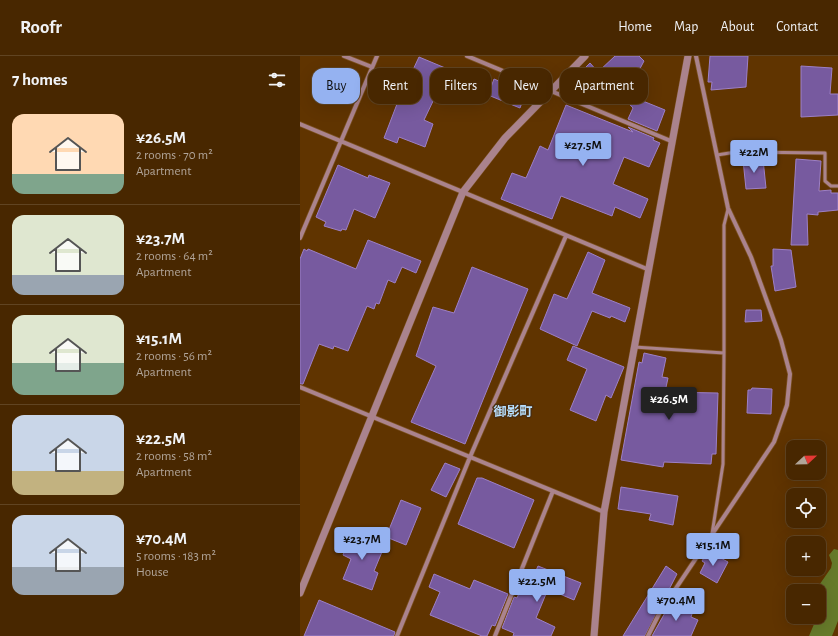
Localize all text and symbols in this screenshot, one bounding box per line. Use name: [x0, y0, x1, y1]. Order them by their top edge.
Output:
text: Roofr: [20, 18, 62, 37]
text: Home: [618, 20, 652, 34]
text: Map: [674, 20, 698, 34]
text: About: [720, 20, 754, 34]
text: Contact: [776, 20, 818, 34]
chip: Buy: [312, 68, 360, 104]
chip: Rent: [368, 68, 422, 104]
chip: Filters: [430, 68, 491, 104]
chip: New: [499, 68, 552, 104]
chip: Apartment: [560, 68, 648, 104]
icon: filters: [266, 69, 288, 91]
text: 7 homes: [12, 71, 68, 88]
text: ¥26.5M: [136, 129, 186, 146]
icon: home: [44, 130, 92, 178]
pin: ¥27.5M: [550, 133, 616, 167]
text: ¥27.5M: [564, 139, 602, 152]
pin: ¥22M: [730, 140, 778, 174]
text: ¥22M: [739, 146, 769, 159]
text: 2 rooms · 70 m²: [136, 149, 213, 162]
text: Apartment: [136, 165, 191, 178]
text: ¥23.7M: [136, 230, 185, 247]
icon: home: [44, 231, 92, 279]
text: 2 rooms · 64 m²: [136, 250, 213, 263]
text: Apartment: [136, 266, 191, 279]
text: ¥15.1M: [136, 330, 182, 347]
icon: home: [44, 331, 92, 379]
text: 2 rooms · 56 m²: [136, 350, 212, 363]
text: Apartment: [136, 366, 191, 379]
pin: ¥26.5M: [636, 387, 702, 421]
text: ¥26.5M: [650, 393, 688, 406]
district label: 御影町: [493, 404, 533, 419]
text: ¥22.5M: [136, 430, 186, 447]
icon: home: [44, 431, 92, 479]
north arrow: [786, 440, 826, 480]
map controls: [786, 440, 826, 624]
text: 2 rooms · 58 m²: [136, 450, 212, 463]
text: Apartment: [136, 466, 191, 479]
button: locate: [786, 488, 826, 528]
pin: ¥23.7M: [329, 527, 395, 561]
text: ¥70.4M: [136, 530, 187, 547]
icon: home: [44, 531, 92, 579]
text: ¥23.7M: [343, 533, 381, 546]
pin: ¥15.1M: [680, 533, 746, 567]
button: +: [786, 536, 826, 576]
text: ¥15.1M: [695, 539, 731, 552]
text: 5 rooms · 183 m²: [136, 550, 216, 563]
text: House: [136, 566, 168, 579]
pin: ¥22.5M: [504, 569, 570, 603]
text: ¥22.5M: [518, 575, 556, 588]
button: −: [786, 584, 826, 624]
pin: ¥70.4M: [643, 588, 709, 622]
text: ¥70.4M: [656, 594, 696, 607]

